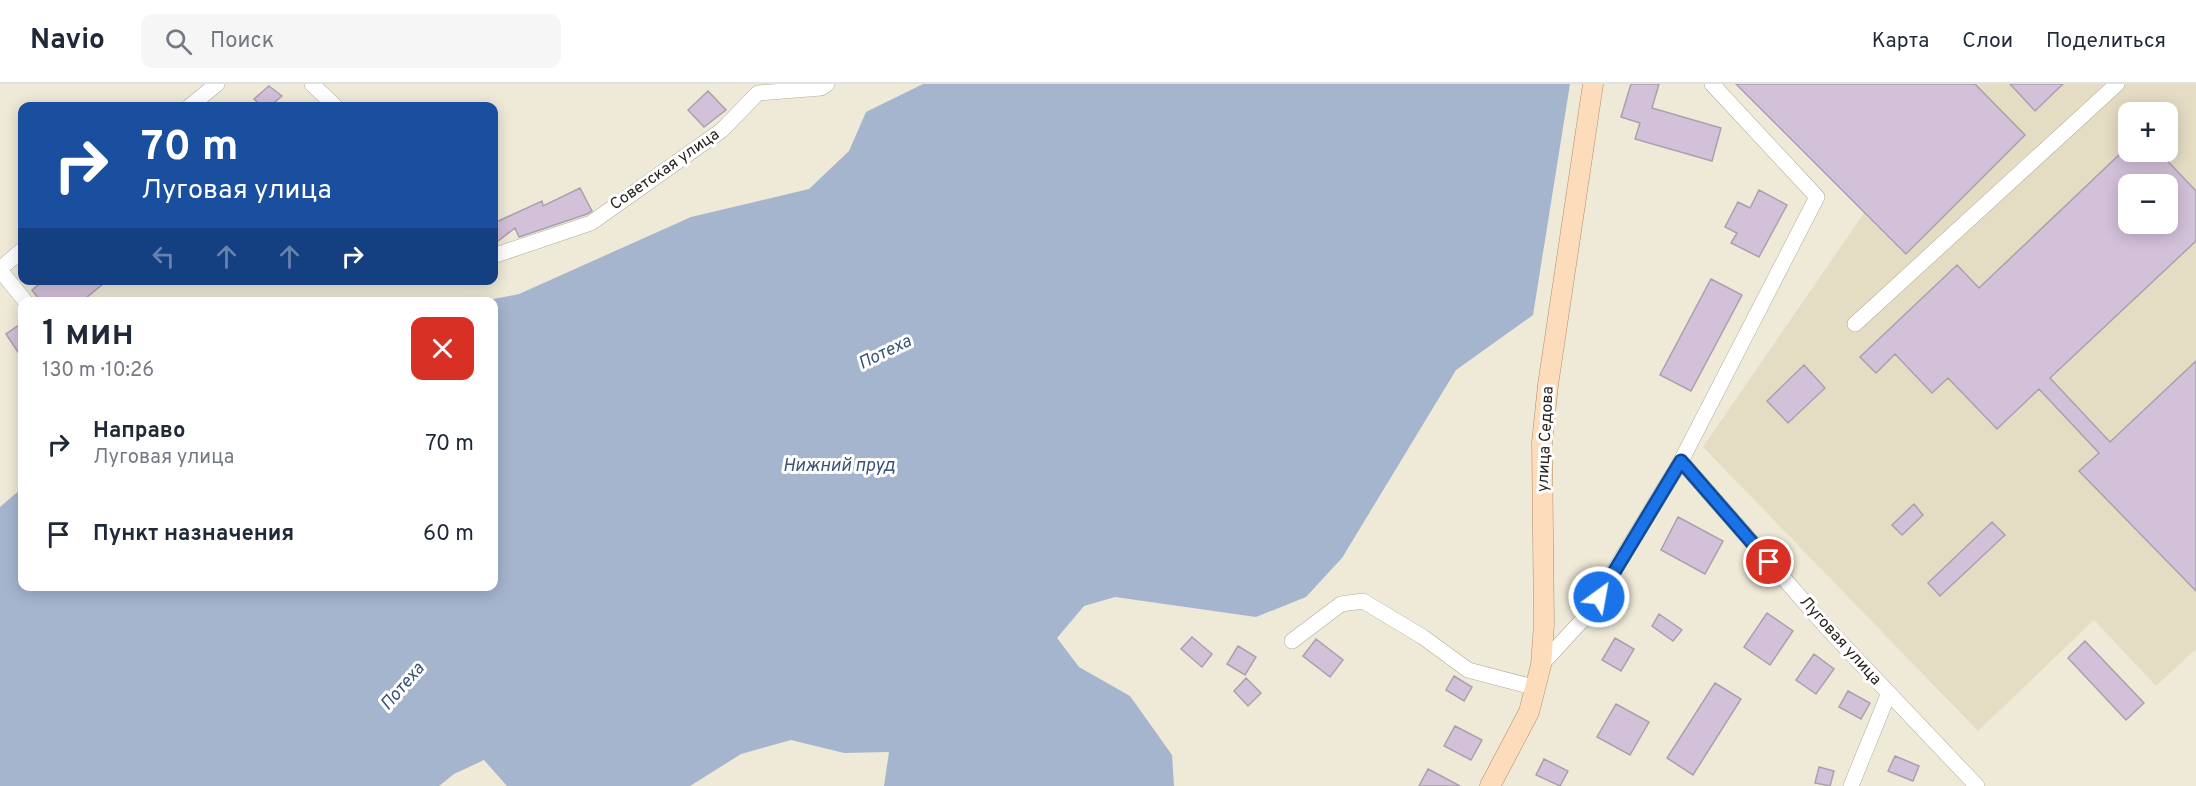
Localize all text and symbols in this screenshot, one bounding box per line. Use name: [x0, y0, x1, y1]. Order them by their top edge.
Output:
search box: [141, 14, 561, 68]
text: Navio: [30, 23, 105, 59]
icon: search: [162, 25, 195, 58]
text: Поиск: [210, 28, 274, 55]
text: Карта: [1872, 28, 1929, 55]
text: Слои: [1962, 28, 2013, 55]
text: Поделиться: [2046, 28, 2166, 55]
map controls: [2118, 102, 2178, 234]
button: +: [2118, 102, 2178, 162]
text: 70 m: [141, 122, 239, 175]
street label: Советская улица: [606, 125, 724, 215]
icon: right: [42, 126, 120, 204]
text: Луговая улица: [141, 174, 332, 208]
button: −: [2118, 174, 2178, 234]
icon: left: [147, 240, 180, 273]
icon: ahead: [210, 240, 243, 273]
icon: ahead: [273, 240, 306, 273]
icon: right: [336, 240, 369, 273]
text: 1 мин: [42, 312, 134, 358]
button: close: [411, 317, 474, 380]
water label: Потеха: [855, 330, 916, 376]
text: 130 m · 10:26: [42, 358, 154, 384]
street label: улица Седова: [1533, 386, 1559, 492]
text: Направо: [93, 418, 185, 445]
icon: right: [42, 428, 75, 461]
text: 70 m: [425, 431, 474, 458]
text: Луговая улица: [93, 445, 234, 471]
water label: Нижний пруд: [783, 455, 896, 478]
icon: arrive: [42, 518, 75, 551]
text: Пункт назначения: [93, 521, 294, 548]
text: 60 m: [423, 521, 474, 548]
pin: [1743, 536, 1794, 587]
icon: arrive: [1752, 545, 1785, 578]
position arrow: [1567, 565, 1631, 629]
street label: Луговая улица: [1795, 592, 1885, 690]
water label: Потеха: [376, 658, 431, 716]

